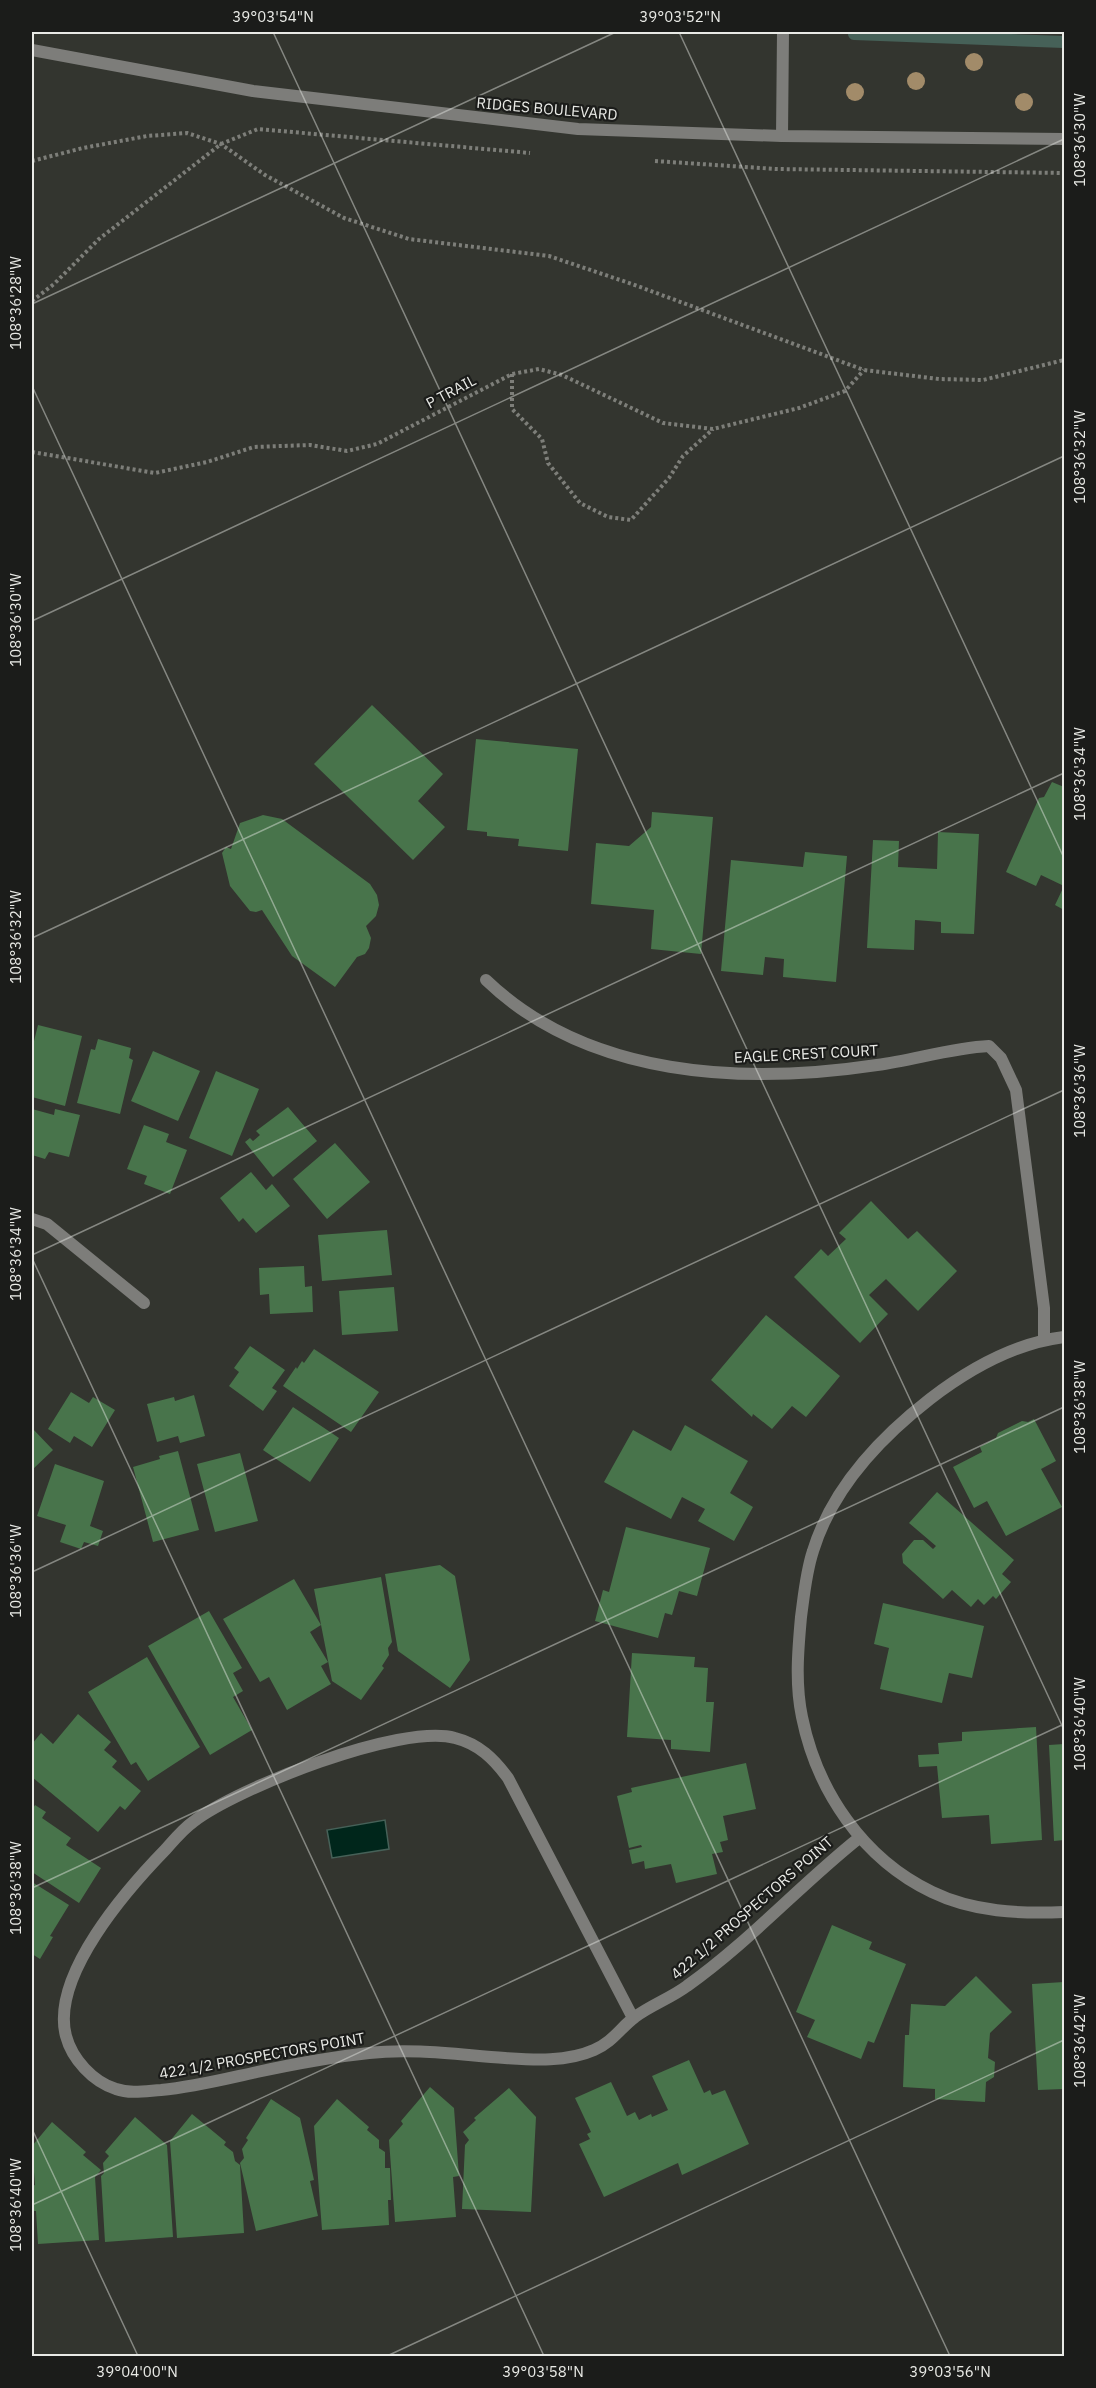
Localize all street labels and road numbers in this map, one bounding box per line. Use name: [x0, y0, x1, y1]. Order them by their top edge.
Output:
street label: RIDGES BOULEVARD: [476, 93, 618, 124]
street label: P TRAIL: [422, 370, 479, 413]
street label: EAGLE CREST COURT: [733, 1040, 879, 1067]
street label: 422 1/2 PROSPECTORS POINT: [667, 1832, 837, 1983]
street label: 422 1/2 PROSPECTORS POINT: [158, 2028, 367, 2083]

